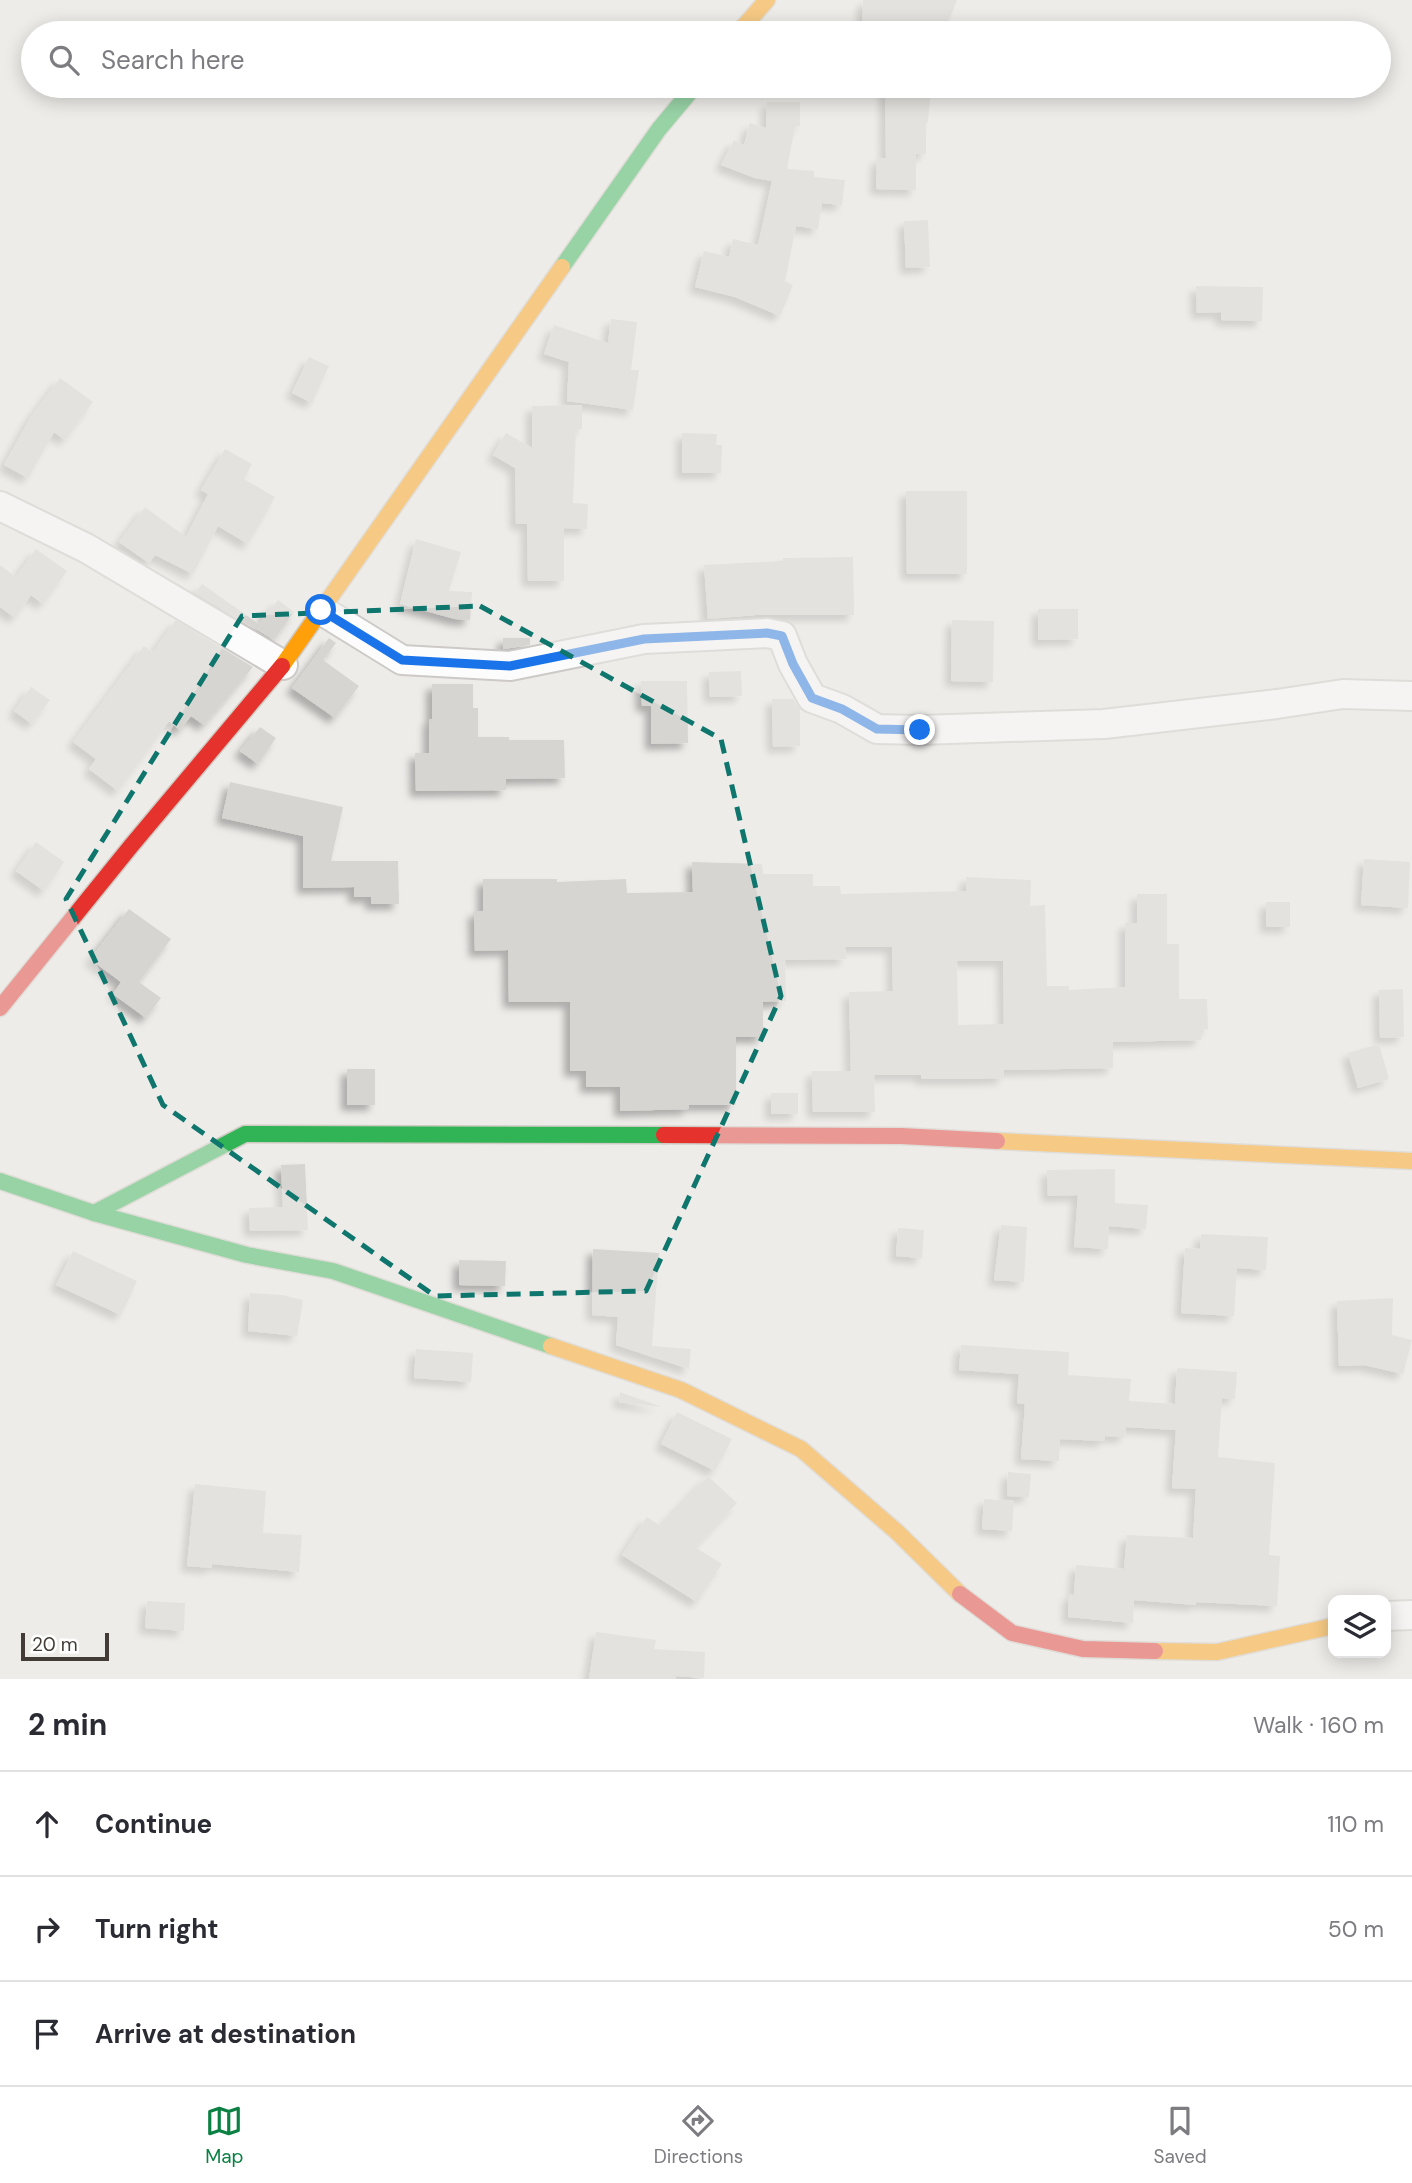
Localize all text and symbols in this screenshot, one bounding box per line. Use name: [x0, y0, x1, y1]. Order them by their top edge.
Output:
search box: [21, 21, 1391, 98]
icon: search: [45, 41, 83, 79]
text: Search here: [101, 43, 244, 77]
route start: [305, 594, 336, 625]
route end: [904, 714, 935, 745]
map controls: [1328, 1595, 1391, 1658]
button: layers: [1328, 1595, 1391, 1658]
scale bar: [21, 1630, 108, 1662]
text: 20 m: [32, 1632, 78, 1657]
text: 2 min: [28, 1705, 107, 1744]
text: Walk · 160 m: [1253, 1710, 1384, 1740]
icon: ahead: [28, 1805, 66, 1843]
text: Continue: [95, 1807, 212, 1841]
text: 110 m: [1327, 1809, 1384, 1839]
icon: right: [28, 1910, 66, 1948]
text: Turn right: [95, 1912, 219, 1946]
text: 50 m: [1328, 1914, 1384, 1944]
icon: arrive: [28, 2015, 66, 2053]
text: Arrive at destination: [95, 2017, 356, 2051]
tab: Map: [205, 2102, 243, 2169]
tab: Directions: [654, 2102, 743, 2169]
tab: Saved: [1154, 2102, 1207, 2169]

